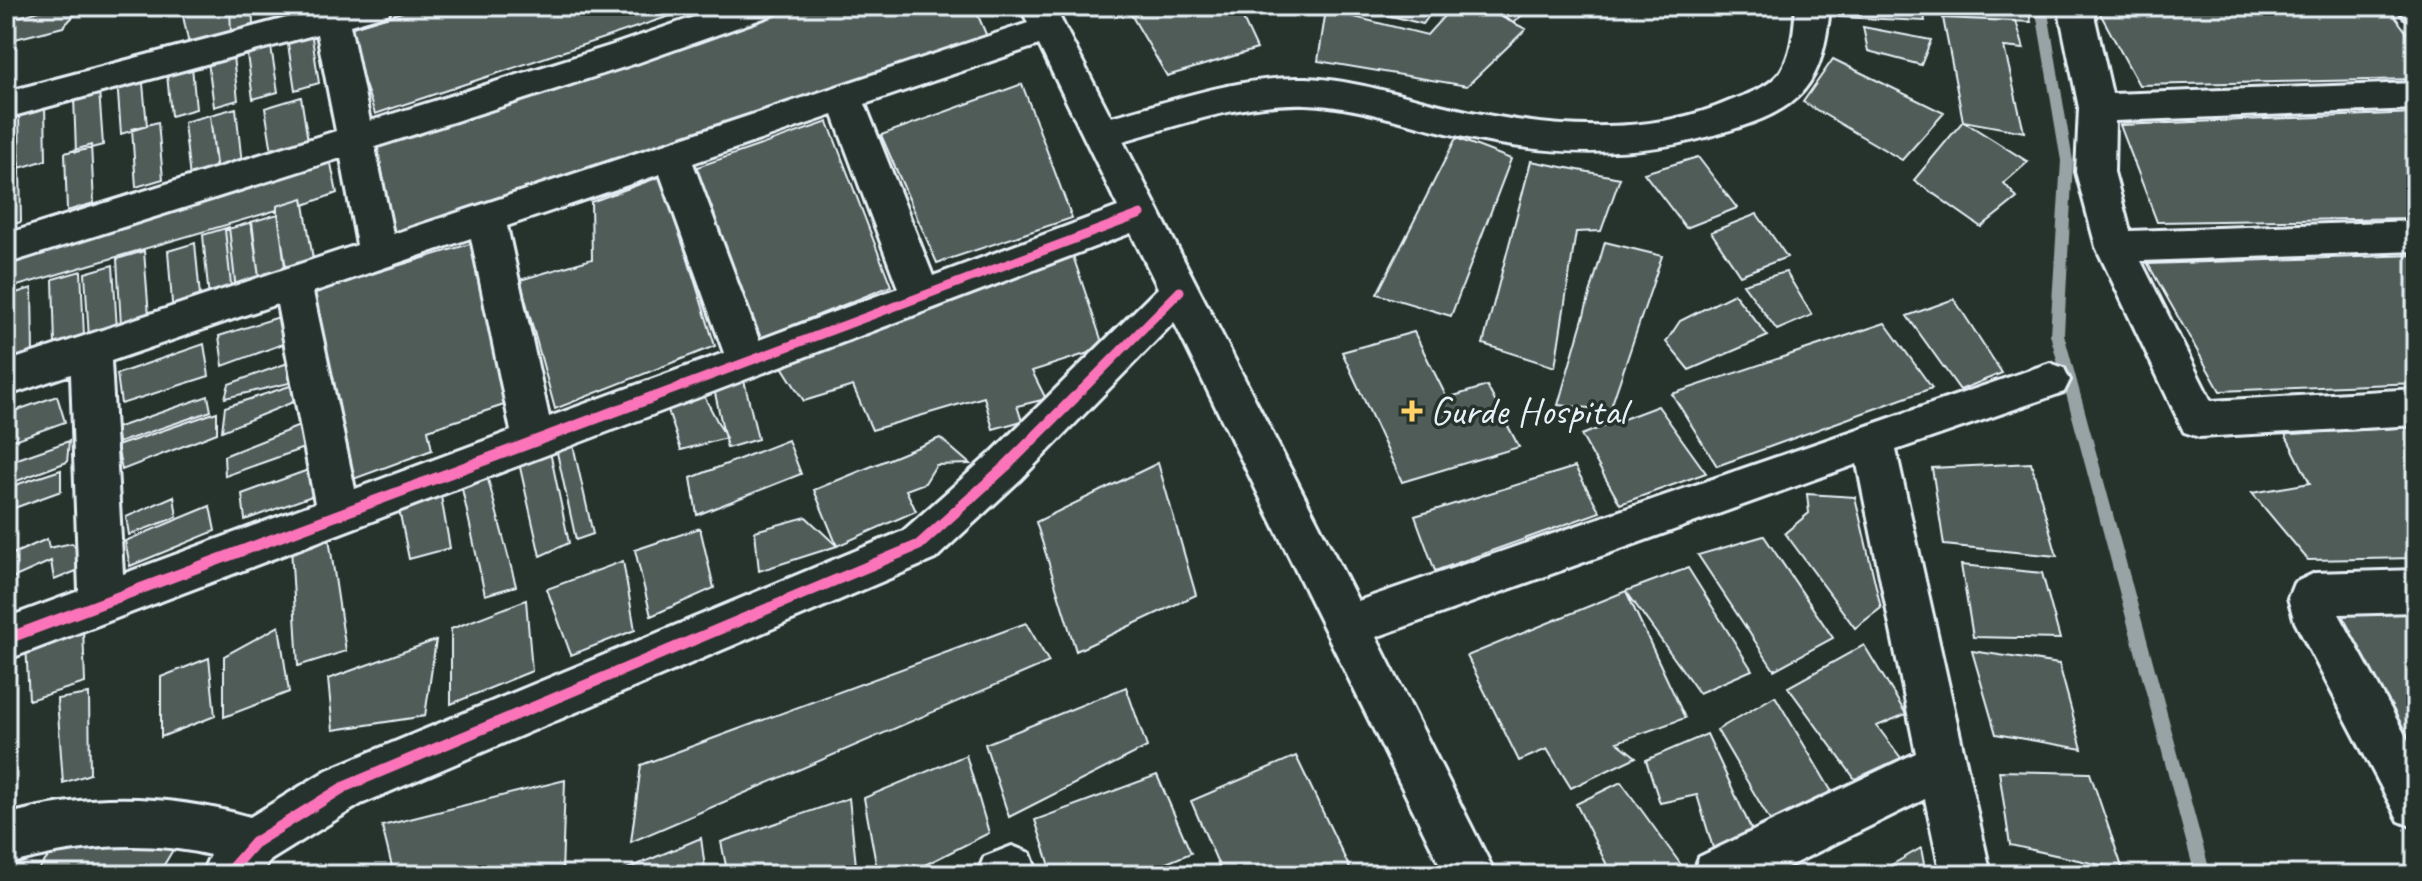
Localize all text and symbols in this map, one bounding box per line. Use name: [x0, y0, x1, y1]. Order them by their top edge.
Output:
place label: Gurde Hospital: [1430, 386, 1632, 436]
marker: Gurde Hospital: [1401, 400, 1423, 422]

